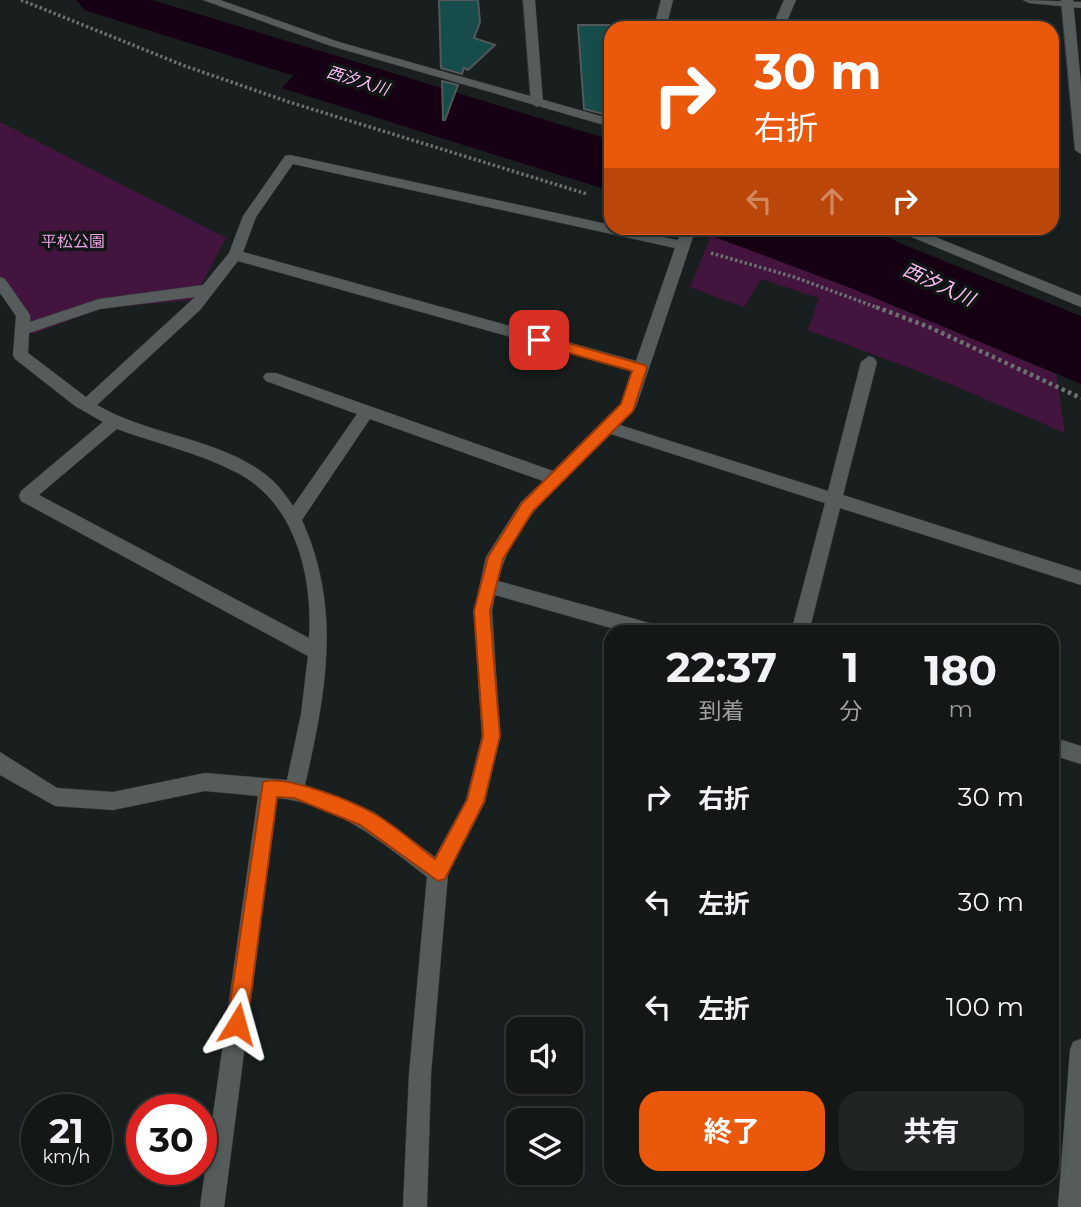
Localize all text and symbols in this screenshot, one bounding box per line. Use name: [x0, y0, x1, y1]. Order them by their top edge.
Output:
text: 30 m: [754, 42, 882, 101]
icon: right: [639, 49, 730, 140]
water label: 西汐入川: [324, 62, 393, 100]
text: 右折: [754, 108, 818, 147]
icon: left: [740, 182, 778, 220]
icon: ahead: [813, 182, 851, 220]
icon: right: [886, 182, 924, 220]
park label: 平松公園: [41, 232, 105, 251]
water label: 西汐入川: [899, 258, 980, 312]
pin: [509, 310, 569, 370]
icon: arrive: [520, 321, 558, 359]
text: 22:37: [666, 641, 777, 693]
text: 1: [842, 641, 859, 693]
text: 180: [924, 644, 997, 696]
text: m: [948, 695, 973, 723]
text: 到着: [699, 697, 745, 725]
text: 分: [839, 697, 862, 725]
icon: right: [639, 778, 677, 816]
text: 30 m: [958, 781, 1024, 813]
text: 右折: [698, 783, 750, 815]
icon: left: [639, 883, 677, 921]
text: 30 m: [958, 886, 1024, 918]
text: 左折: [698, 888, 750, 920]
position arrow: [200, 987, 274, 1061]
icon: left: [639, 988, 677, 1026]
text: 100 m: [946, 991, 1024, 1023]
text: 左折: [698, 993, 750, 1025]
map controls: [506, 1017, 583, 1185]
button: sound: [506, 1017, 583, 1094]
button: 終了: [639, 1091, 825, 1171]
button: 共有: [839, 1091, 1024, 1171]
speed limit sign: 30: [126, 1094, 217, 1185]
button: layers: [506, 1108, 583, 1185]
text: 21: [49, 1109, 84, 1152]
text: km/h: [42, 1146, 91, 1168]

